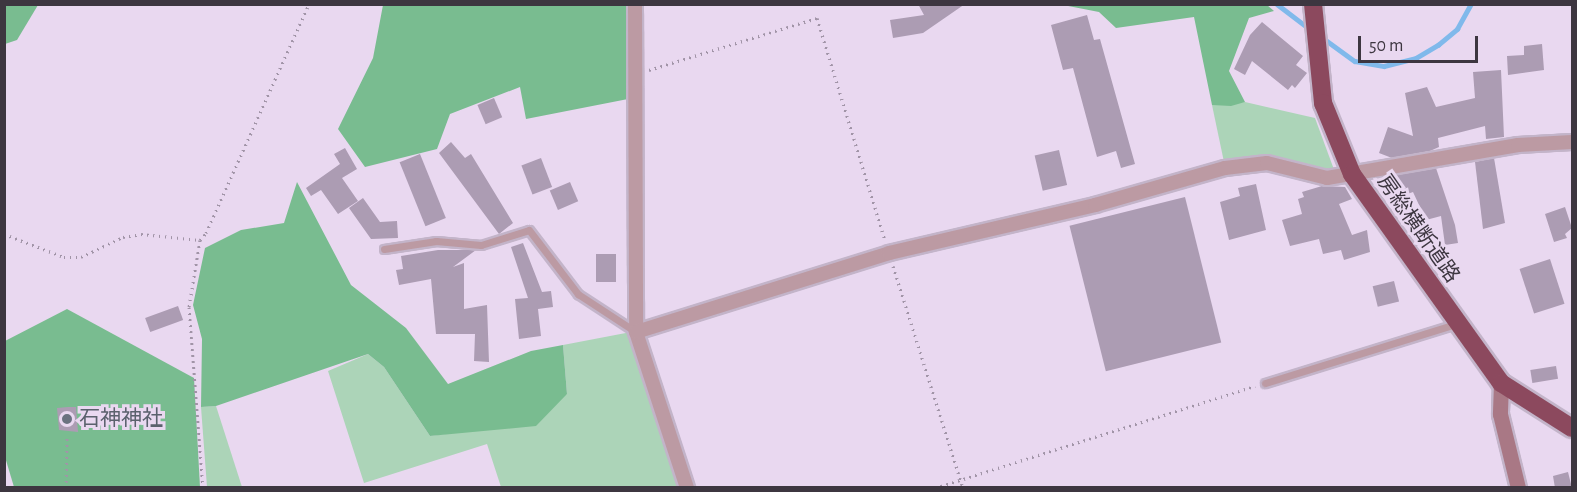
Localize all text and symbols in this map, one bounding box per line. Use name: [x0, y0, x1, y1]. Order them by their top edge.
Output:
scale bar: [1361, 24, 1481, 62]
text: 50 m: [1369, 37, 1403, 55]
street label: 房総横断道路: [1372, 170, 1464, 288]
place label: 石神神社: [79, 406, 163, 432]
marker: 石神神社: [60, 412, 74, 426]

